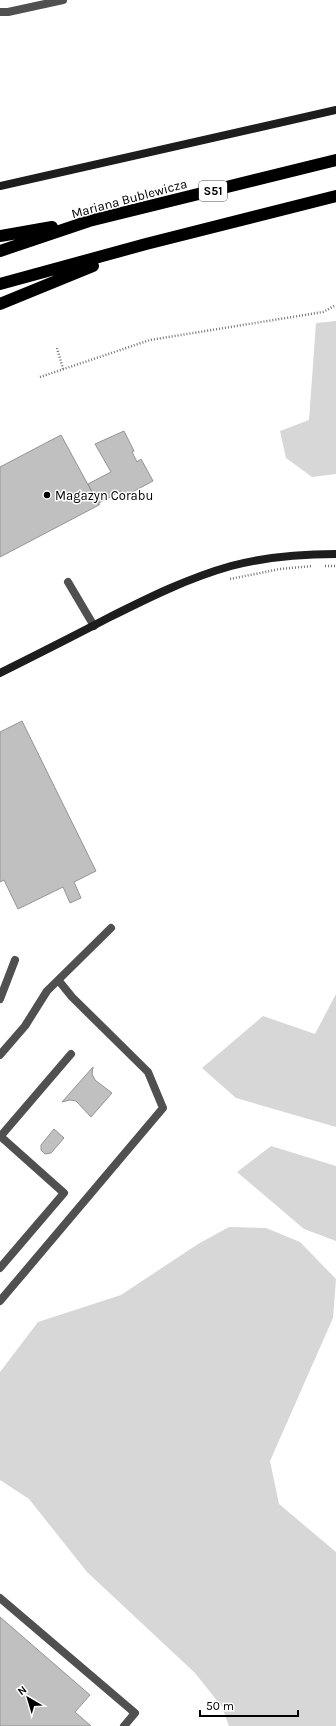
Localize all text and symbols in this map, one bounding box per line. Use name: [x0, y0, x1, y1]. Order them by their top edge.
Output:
street label: Mariana Bublewicza: [70, 176, 189, 221]
road number: S51: [199, 181, 227, 201]
place label: Magazyn Corabu: [55, 488, 153, 503]
marker: Magazyn Corabu: [42, 490, 52, 500]
north arrow: [8, 1678, 48, 1718]
text: N: [15, 1683, 29, 1698]
scale bar: [200, 1692, 298, 1718]
text: 50 m: [206, 1699, 234, 1713]

